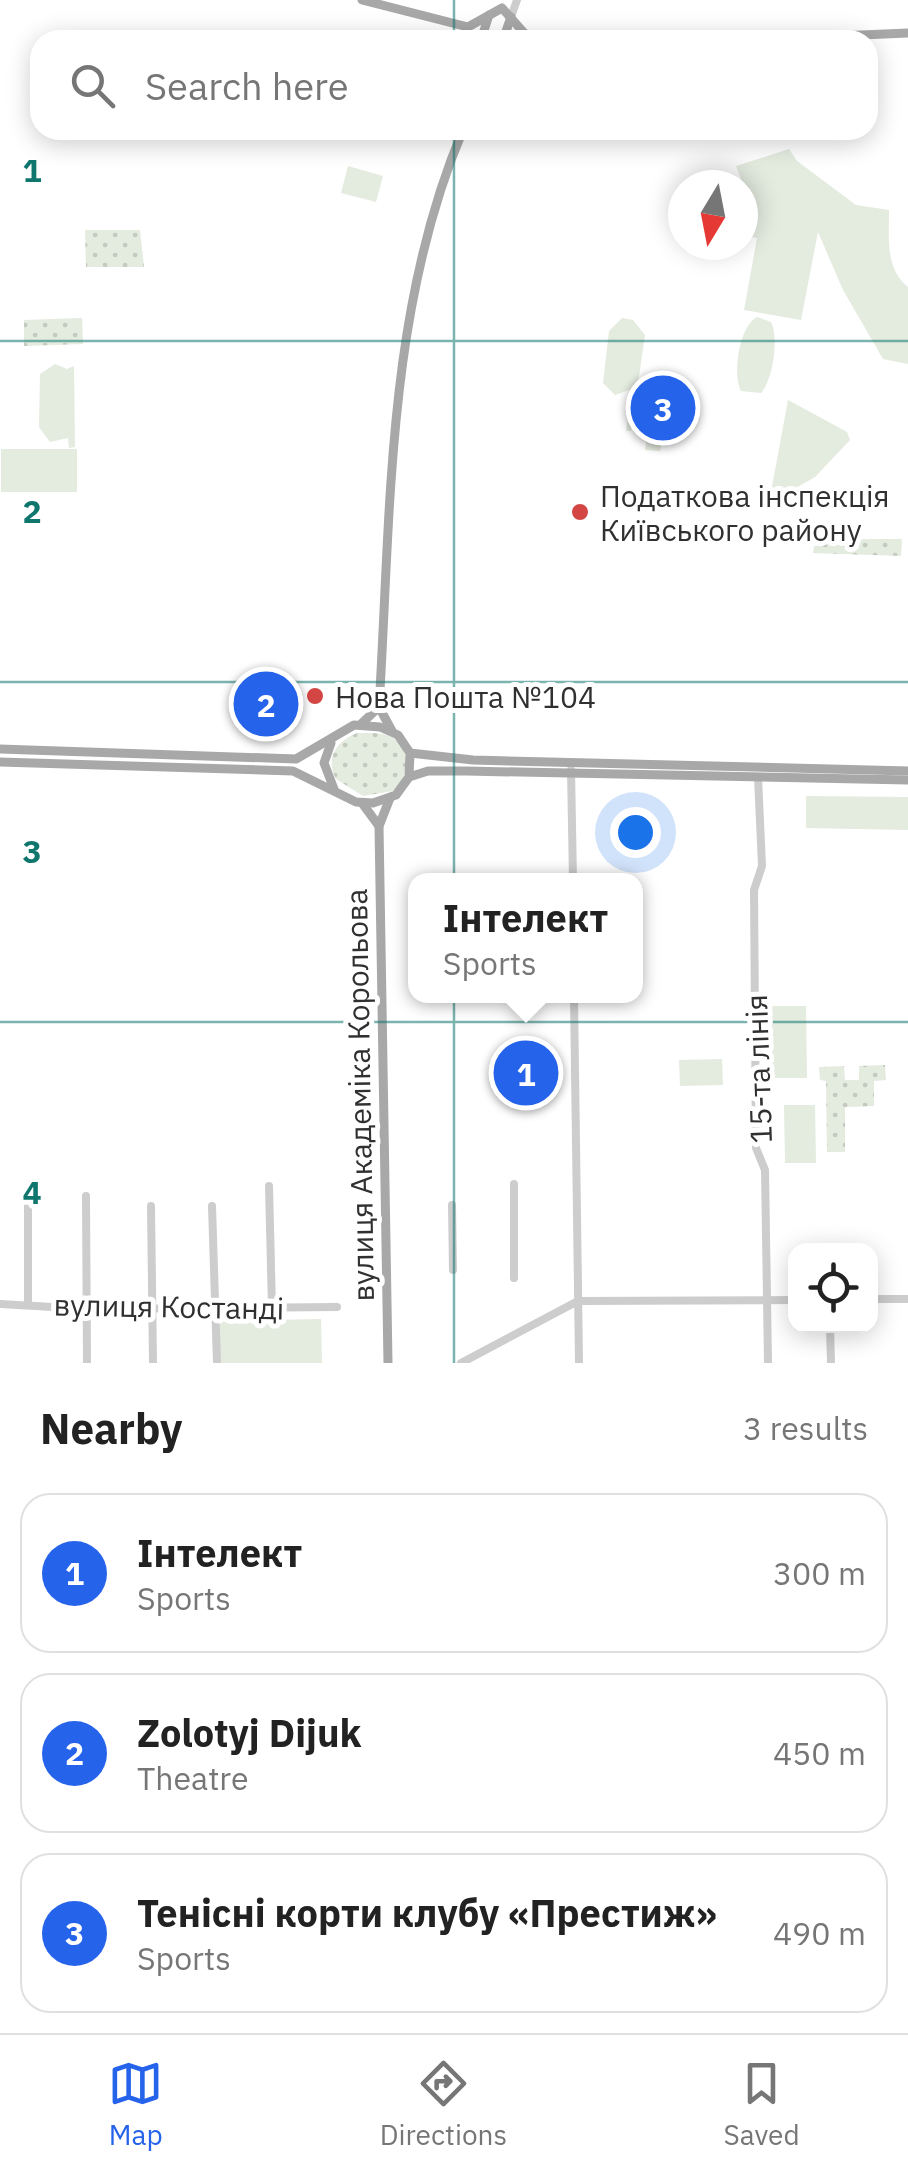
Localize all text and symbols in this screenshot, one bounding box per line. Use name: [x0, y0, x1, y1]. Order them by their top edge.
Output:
search box: [30, 30, 878, 140]
icon: search: [65, 58, 120, 113]
text: Search here: [145, 61, 349, 110]
text: 1: [22, 149, 42, 191]
north arrow: [668, 170, 758, 260]
pin: 3: [630, 370, 696, 446]
place label: Податкова інспекція Київського району: [600, 476, 890, 549]
text: 2: [22, 490, 42, 532]
marker: Податкова інспекція Київського району: [569, 501, 591, 523]
pin: 2: [234, 666, 298, 742]
place label: Нова Пошта №104: [335, 677, 596, 716]
marker: Нова Пошта №104: [304, 685, 326, 707]
your location: [610, 807, 661, 858]
text: 3: [22, 830, 42, 872]
popup: [408, 873, 643, 1003]
street label: вулиця Академіка Корольова: [336, 888, 382, 1302]
text: Інтелект: [443, 893, 608, 942]
text: Sports: [443, 942, 537, 984]
street label: 15-та лінія: [736, 994, 780, 1144]
pin: 1: [494, 1036, 558, 1110]
text: 4: [22, 1171, 42, 1213]
map controls: [788, 1243, 878, 1333]
button: locate: [788, 1243, 878, 1333]
street label: вулиця Костанді: [53, 1284, 285, 1328]
text: Nearby: [40, 1401, 182, 1456]
text: 3 results: [743, 1407, 868, 1449]
text: Інтелект: [137, 1528, 302, 1577]
text: 1: [65, 1552, 84, 1594]
text: 300 m: [773, 1552, 866, 1594]
text: Sports: [137, 1577, 231, 1619]
text: Zolotyj Dijuk: [137, 1708, 362, 1757]
text: 2: [65, 1732, 84, 1774]
text: 450 m: [773, 1732, 866, 1774]
text: Theatre: [137, 1757, 249, 1799]
text: Тенісні корти клубу «Престиж»: [137, 1888, 717, 1937]
text: 3: [65, 1912, 84, 1954]
text: 490 m: [773, 1912, 866, 1954]
text: Sports: [137, 1937, 231, 1979]
tab: Map: [108, 2056, 163, 2153]
tab: Directions: [380, 2056, 507, 2153]
tab: Saved: [724, 2056, 800, 2153]

